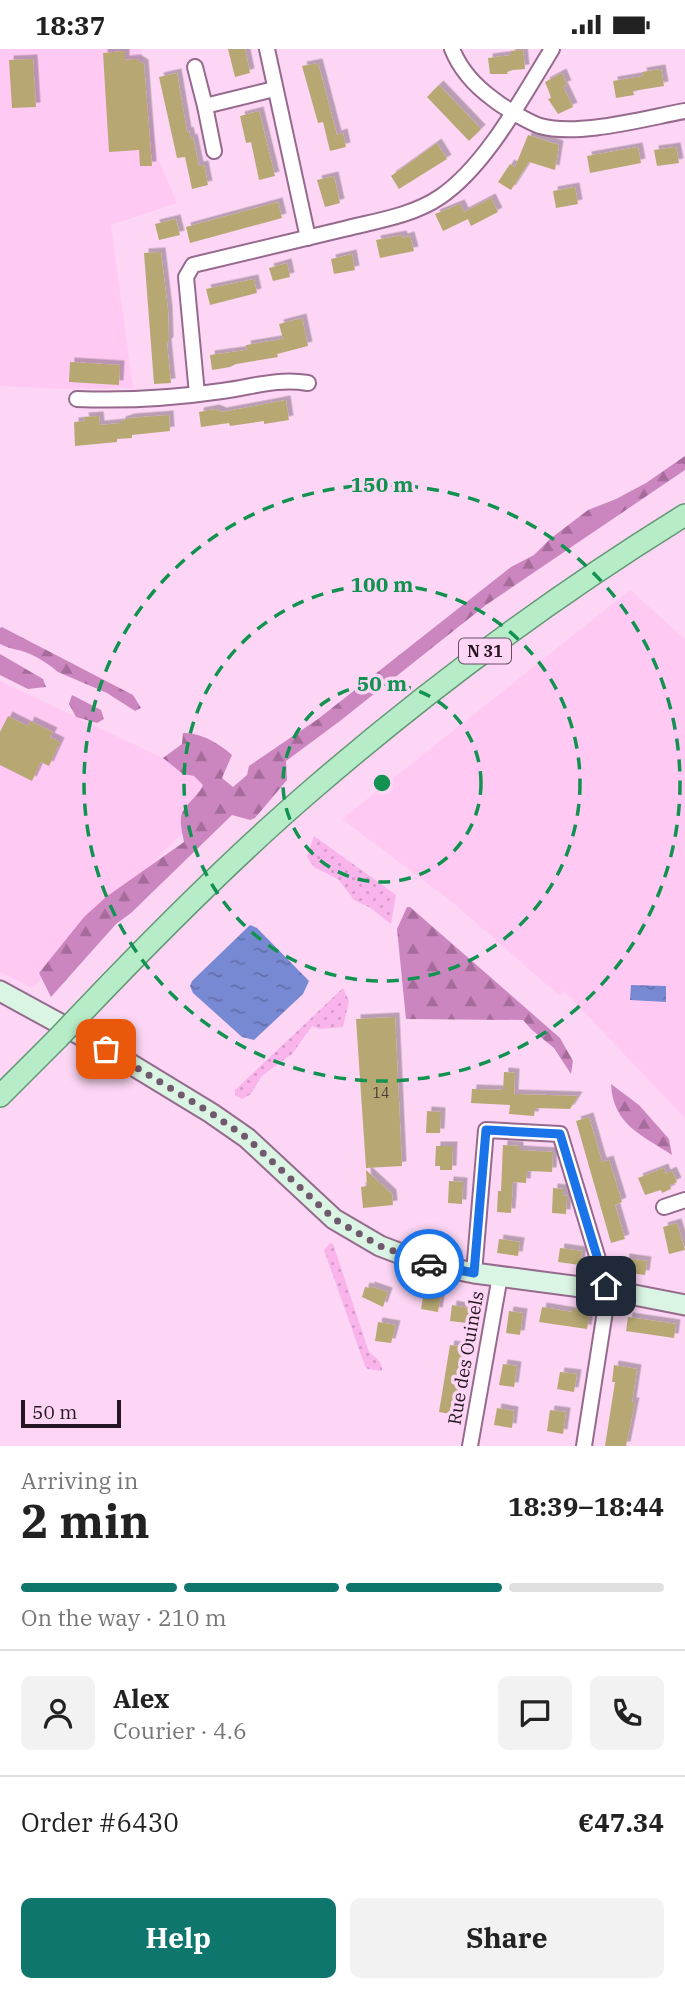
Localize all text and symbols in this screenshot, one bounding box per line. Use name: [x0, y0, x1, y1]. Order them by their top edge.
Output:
text: 18:37: [35, 8, 105, 42]
text: 150 m: [350, 470, 414, 498]
text: 100 m: [350, 570, 414, 598]
road number: N 31: [459, 639, 511, 663]
text: 50 m: [357, 669, 407, 697]
centre of rings: [370, 771, 394, 795]
pin: [76, 1019, 136, 1079]
icon: bag: [87, 1030, 125, 1068]
house number: 14: [373, 1084, 389, 1102]
courier: [394, 1229, 464, 1299]
icon: car: [410, 1245, 448, 1283]
pin: [576, 1256, 636, 1316]
icon: home: [587, 1267, 625, 1305]
street label: Rue des Ouinels: [442, 1289, 489, 1427]
scale bar: [21, 1397, 121, 1429]
text: 50 m: [32, 1400, 77, 1424]
text: Arriving in: [21, 1465, 138, 1495]
text: 18:39–18:44: [508, 1489, 664, 1523]
text: 2 min: [21, 1491, 150, 1551]
text: On the way · 210 m: [21, 1602, 227, 1632]
button: person: [21, 1676, 95, 1750]
button: chat: [498, 1676, 572, 1750]
button: phone: [590, 1676, 664, 1750]
text: Alex: [113, 1681, 169, 1715]
text: Courier · 4.6: [113, 1715, 247, 1745]
text: Order #6430: [21, 1805, 179, 1839]
text: €47.34: [578, 1805, 664, 1839]
button: Help: [21, 1898, 336, 1978]
button: Share: [350, 1898, 664, 1978]

